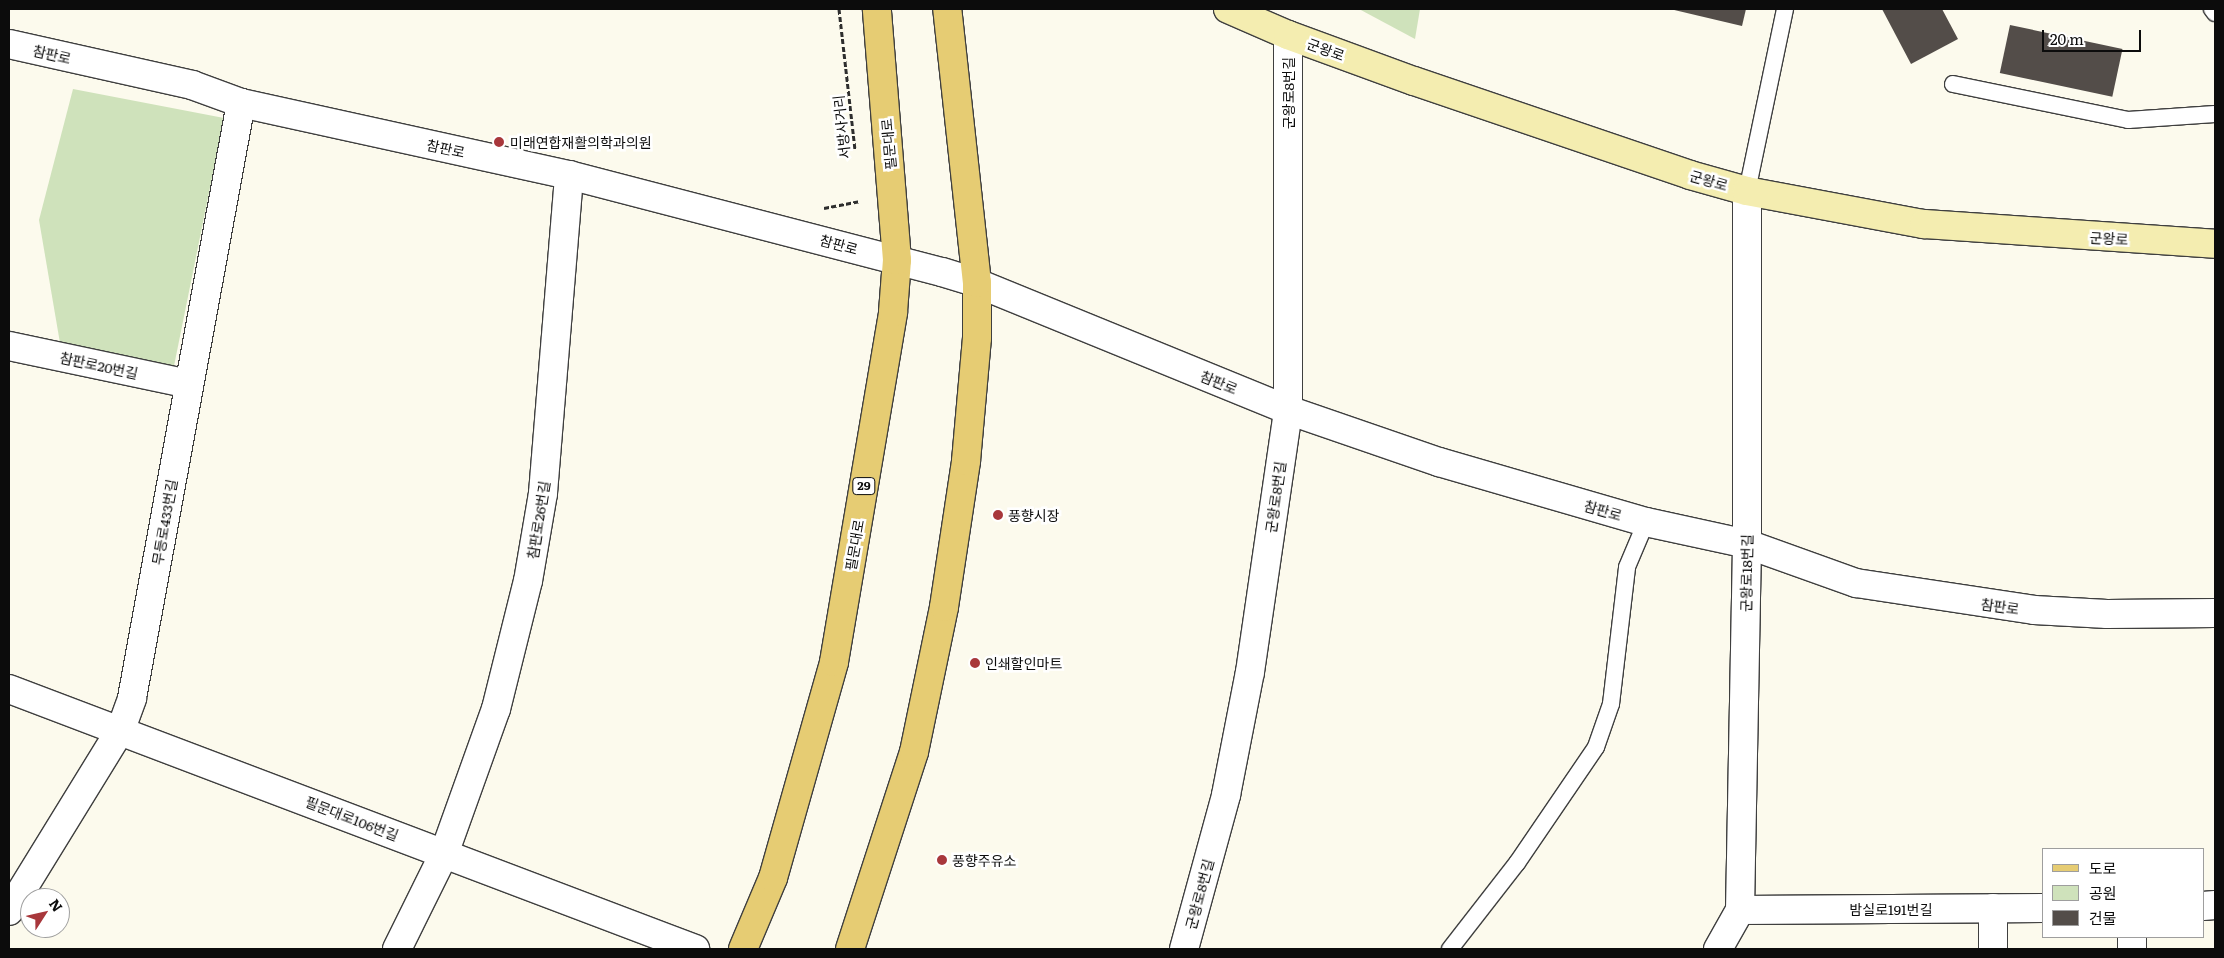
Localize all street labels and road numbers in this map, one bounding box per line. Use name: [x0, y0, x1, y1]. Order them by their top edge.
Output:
street label: 군왕로: [1305, 34, 1347, 64]
street label: 참판로: [31, 41, 73, 67]
street label: 군왕로8번길: [1280, 57, 1296, 129]
street label: 서방사거리: [829, 94, 853, 160]
street label: 필문대로: [877, 118, 899, 170]
street label: 참판로: [425, 136, 467, 160]
street label: 군왕로: [1688, 167, 1730, 193]
street label: 군왕로: [2089, 229, 2129, 247]
street label: 참판로: [818, 231, 860, 257]
street label: 참판로20번길: [58, 349, 140, 381]
street label: 참판로: [1198, 367, 1240, 397]
street label: 군왕로8번길: [1262, 460, 1288, 534]
road number: 29: [852, 476, 876, 496]
street label: 무등로433번길: [148, 478, 180, 566]
street label: 참판로26번길: [524, 480, 552, 560]
street label: 참판로: [1582, 497, 1624, 523]
street label: 필문대로: [841, 518, 867, 572]
street label: 군왕로18번길: [1737, 534, 1755, 612]
street label: 참판로: [1980, 595, 2020, 617]
street label: 필문대로106번길: [303, 792, 401, 844]
street label: 군왕로8번길: [1182, 857, 1216, 931]
street label: 밤실로191번길: [1849, 901, 1933, 917]

